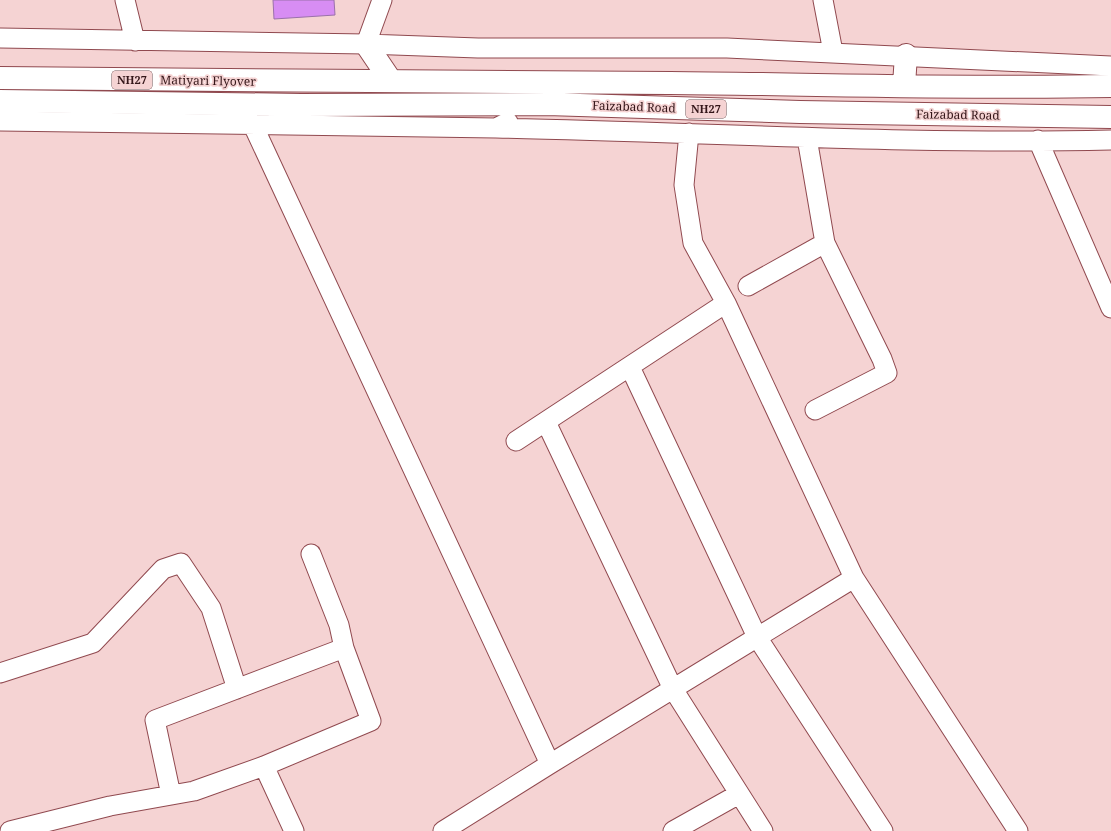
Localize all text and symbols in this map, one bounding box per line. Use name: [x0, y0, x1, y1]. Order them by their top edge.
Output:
road number: NH27: [112, 71, 152, 89]
street label: Matiyari Flyover: [160, 71, 256, 90]
street label: Faizabad Road: [592, 97, 677, 116]
road number: NH27: [686, 100, 726, 118]
street label: Faizabad Road: [916, 105, 1001, 124]

